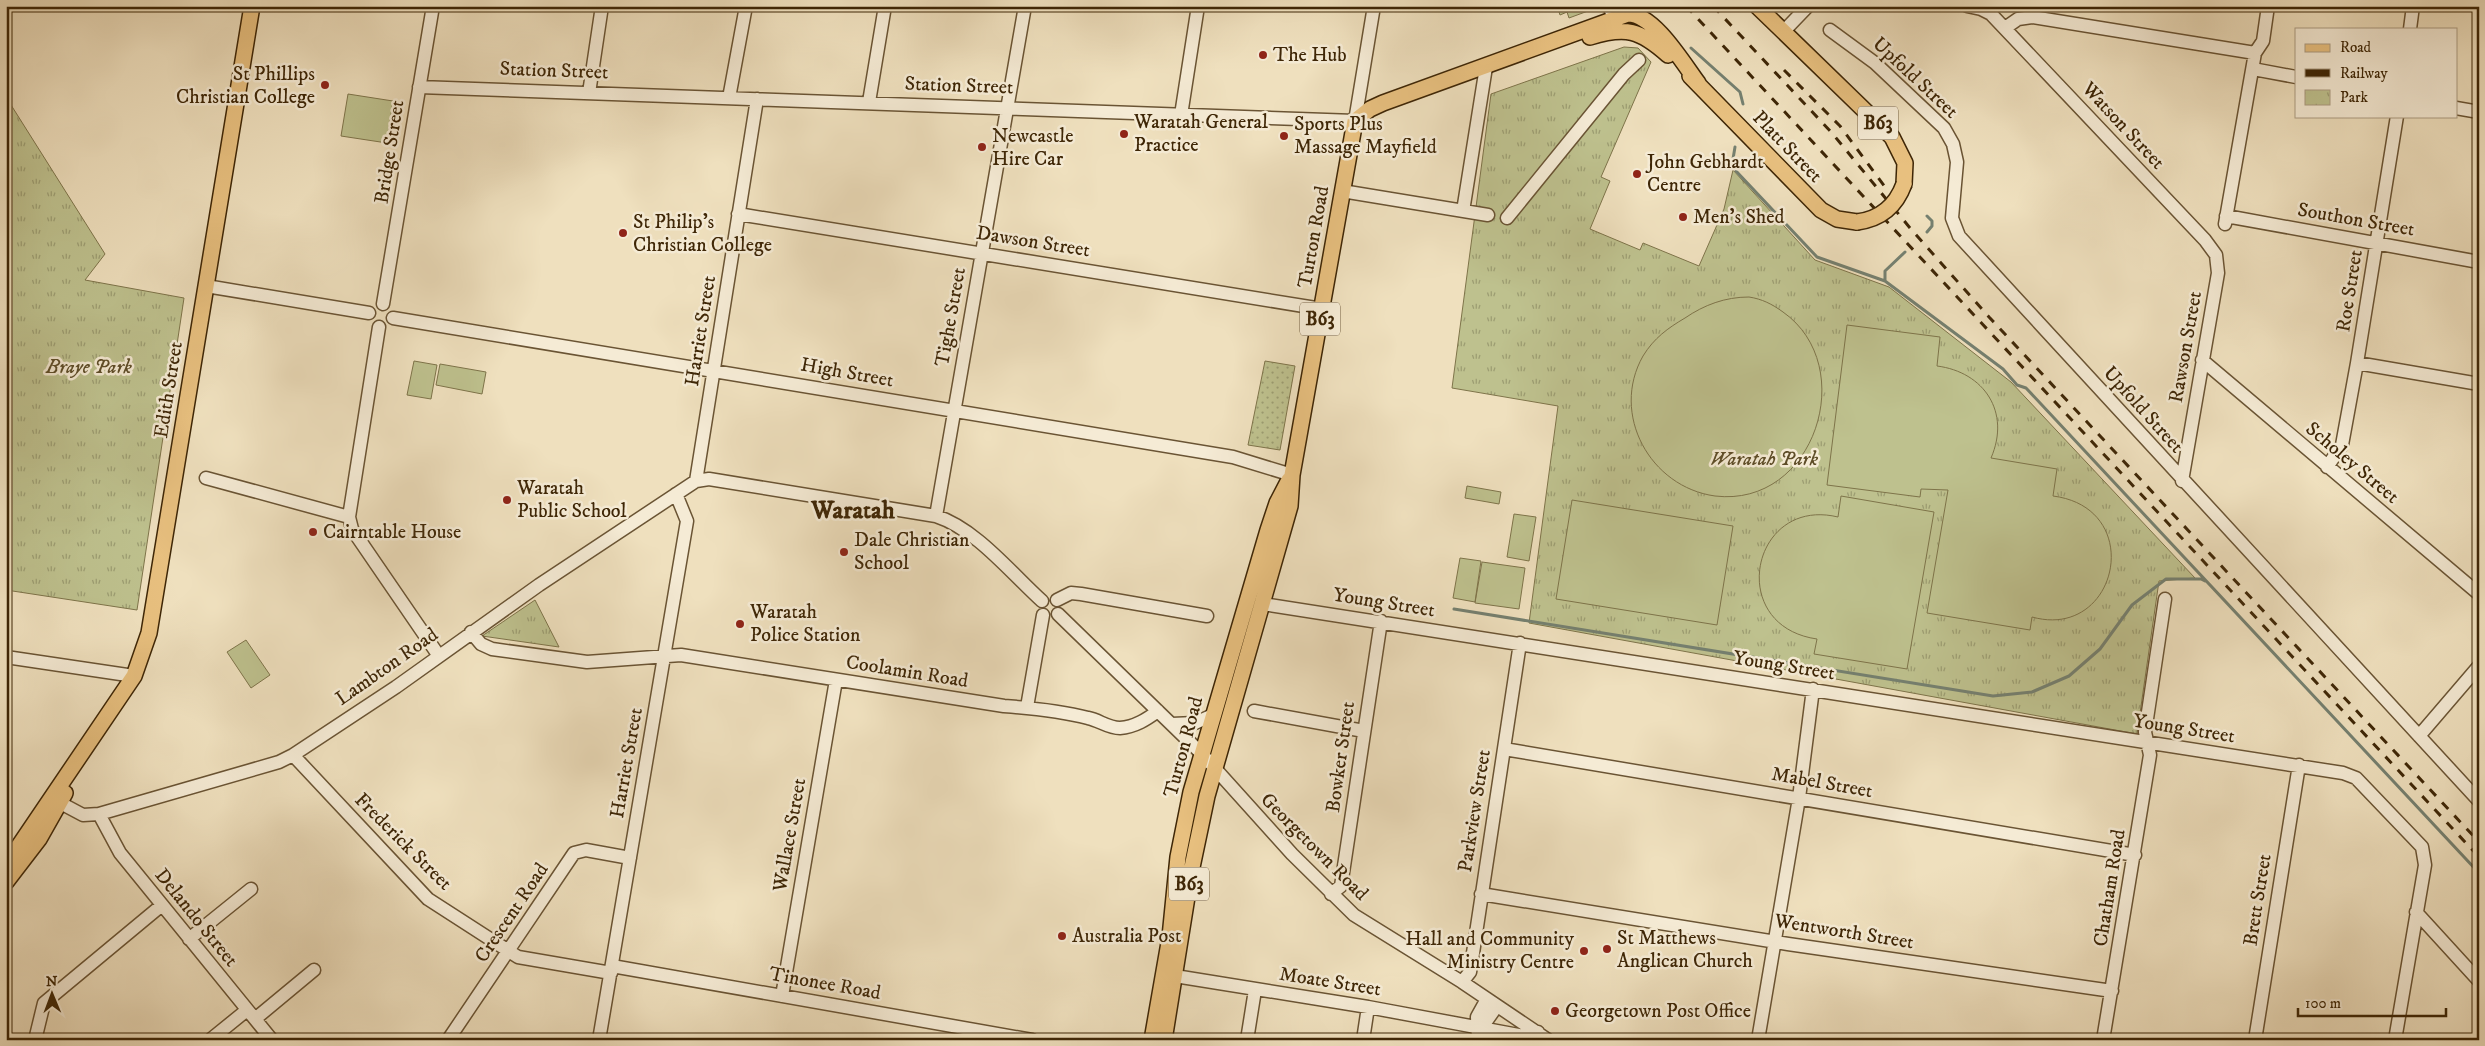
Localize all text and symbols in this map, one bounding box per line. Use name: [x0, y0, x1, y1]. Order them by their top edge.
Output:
legend: [2295, 28, 2458, 118]
street label: Upfold Street: [1867, 32, 1963, 124]
text: Road: [2340, 38, 2372, 57]
place label: The Hub: [1273, 43, 1347, 68]
marker: The Hub: [1257, 49, 1269, 61]
street label: Station Street: [499, 57, 609, 85]
place label: St Phillips Christian College: [176, 62, 315, 110]
text: Railway: [2340, 64, 2388, 83]
street label: Station Street: [904, 72, 1014, 100]
street label: Watson Street: [2076, 76, 2170, 175]
marker: St Phillips Christian College: [319, 79, 331, 91]
text: Park: [2340, 88, 2369, 107]
street label: Bridge Street: [369, 98, 411, 206]
street label: Platt Street: [1747, 106, 1827, 188]
road number: B63: [1858, 106, 1898, 140]
place label: Waratah General Practice: [1133, 110, 1268, 158]
place label: Sports Plus Massage Mayfield: [1294, 112, 1437, 160]
place label: Newcastle Hire Car: [992, 124, 1073, 172]
marker: Waratah General Practice: [1118, 128, 1130, 140]
marker: Sports Plus Massage Mayfield: [1278, 130, 1290, 142]
marker: Newcastle Hire Car: [976, 141, 988, 153]
place label: John Gebhardt Centre: [1645, 150, 1764, 198]
marker: John Gebhardt Centre: [1631, 168, 1643, 180]
street label: Turton Road: [1293, 184, 1335, 290]
street label: Southon Street: [2295, 197, 2417, 243]
place label: Men’s Shed: [1693, 205, 1785, 230]
place label: St Philip’s Christian College: [633, 210, 772, 258]
marker: Men’s Shed: [1677, 211, 1689, 223]
street label: Dawson Street: [974, 221, 1092, 263]
marker: St Philip’s Christian College: [617, 227, 629, 239]
street label: Roe Street: [2331, 248, 2369, 334]
street label: Tighe Street: [930, 265, 972, 369]
street label: Harriet Street: [680, 274, 722, 388]
street label: Rawson Street: [2164, 289, 2208, 405]
road number: B63: [1300, 302, 1340, 336]
street label: Edith Street: [149, 340, 189, 440]
street label: High Street: [799, 353, 895, 393]
park label: Braye Park: [45, 355, 133, 380]
street label: Upfold Street: [2097, 361, 2189, 459]
street label: Scholey Street: [2300, 417, 2404, 509]
park label: Waratah Park: [1710, 447, 1819, 472]
place label: Waratah Public School: [516, 476, 627, 524]
marker: Waratah Public School: [501, 494, 513, 506]
district label: Waratah: [810, 495, 896, 526]
place label: Cairntable House: [323, 520, 461, 545]
marker: Cairntable House: [307, 526, 319, 538]
place label: Dale Christian School: [854, 528, 970, 576]
marker: Dale Christian School: [838, 546, 850, 558]
street label: Young Street: [1331, 583, 1437, 623]
place label: Waratah Police Station: [749, 600, 861, 648]
marker: Waratah Police Station: [734, 618, 746, 630]
street label: Lambton Road: [331, 622, 443, 712]
street label: Young Street: [1731, 646, 1837, 686]
street label: Coolamin Road: [844, 650, 970, 694]
street label: Turton Road: [1159, 694, 1209, 800]
street label: Bowker Street: [1321, 700, 1361, 814]
street label: Harriet Street: [605, 706, 649, 820]
street label: Young Street: [2131, 709, 2237, 749]
street label: Parkview Street: [1453, 748, 1497, 874]
street label: Mabel Street: [1770, 762, 1874, 804]
street label: Wallace Street: [768, 776, 812, 895]
street label: Frederick Street: [349, 788, 457, 896]
street label: Georgetown Road: [1255, 788, 1373, 906]
street label: Chatham Road: [2088, 828, 2132, 948]
street label: Brett Street: [2238, 852, 2278, 948]
street label: Crescent Road: [469, 858, 555, 968]
street label: Delando Street: [149, 864, 243, 972]
road number: B63: [1169, 868, 1209, 901]
street label: Wentworth Street: [1772, 908, 1915, 955]
place label: Australia Post: [1072, 924, 1181, 949]
place label: St Matthews Anglican Church: [1617, 926, 1753, 974]
place label: Hall and Community Ministry Centre: [1405, 927, 1574, 975]
marker: Australia Post: [1056, 930, 1068, 942]
marker: St Matthews Anglican Church: [1601, 943, 1613, 955]
marker: Hall and Community Ministry Centre: [1578, 945, 1590, 957]
street label: Tinonee Road: [767, 962, 883, 1006]
street label: Moate Street: [1277, 962, 1383, 1002]
north arrow: [28, 968, 78, 1018]
text: N: [46, 973, 58, 991]
scale bar: [2298, 986, 2445, 1018]
text: 100 m: [2305, 994, 2341, 1013]
place label: Georgetown Post Office: [1565, 999, 1751, 1024]
marker: Georgetown Post Office: [1549, 1005, 1561, 1017]

